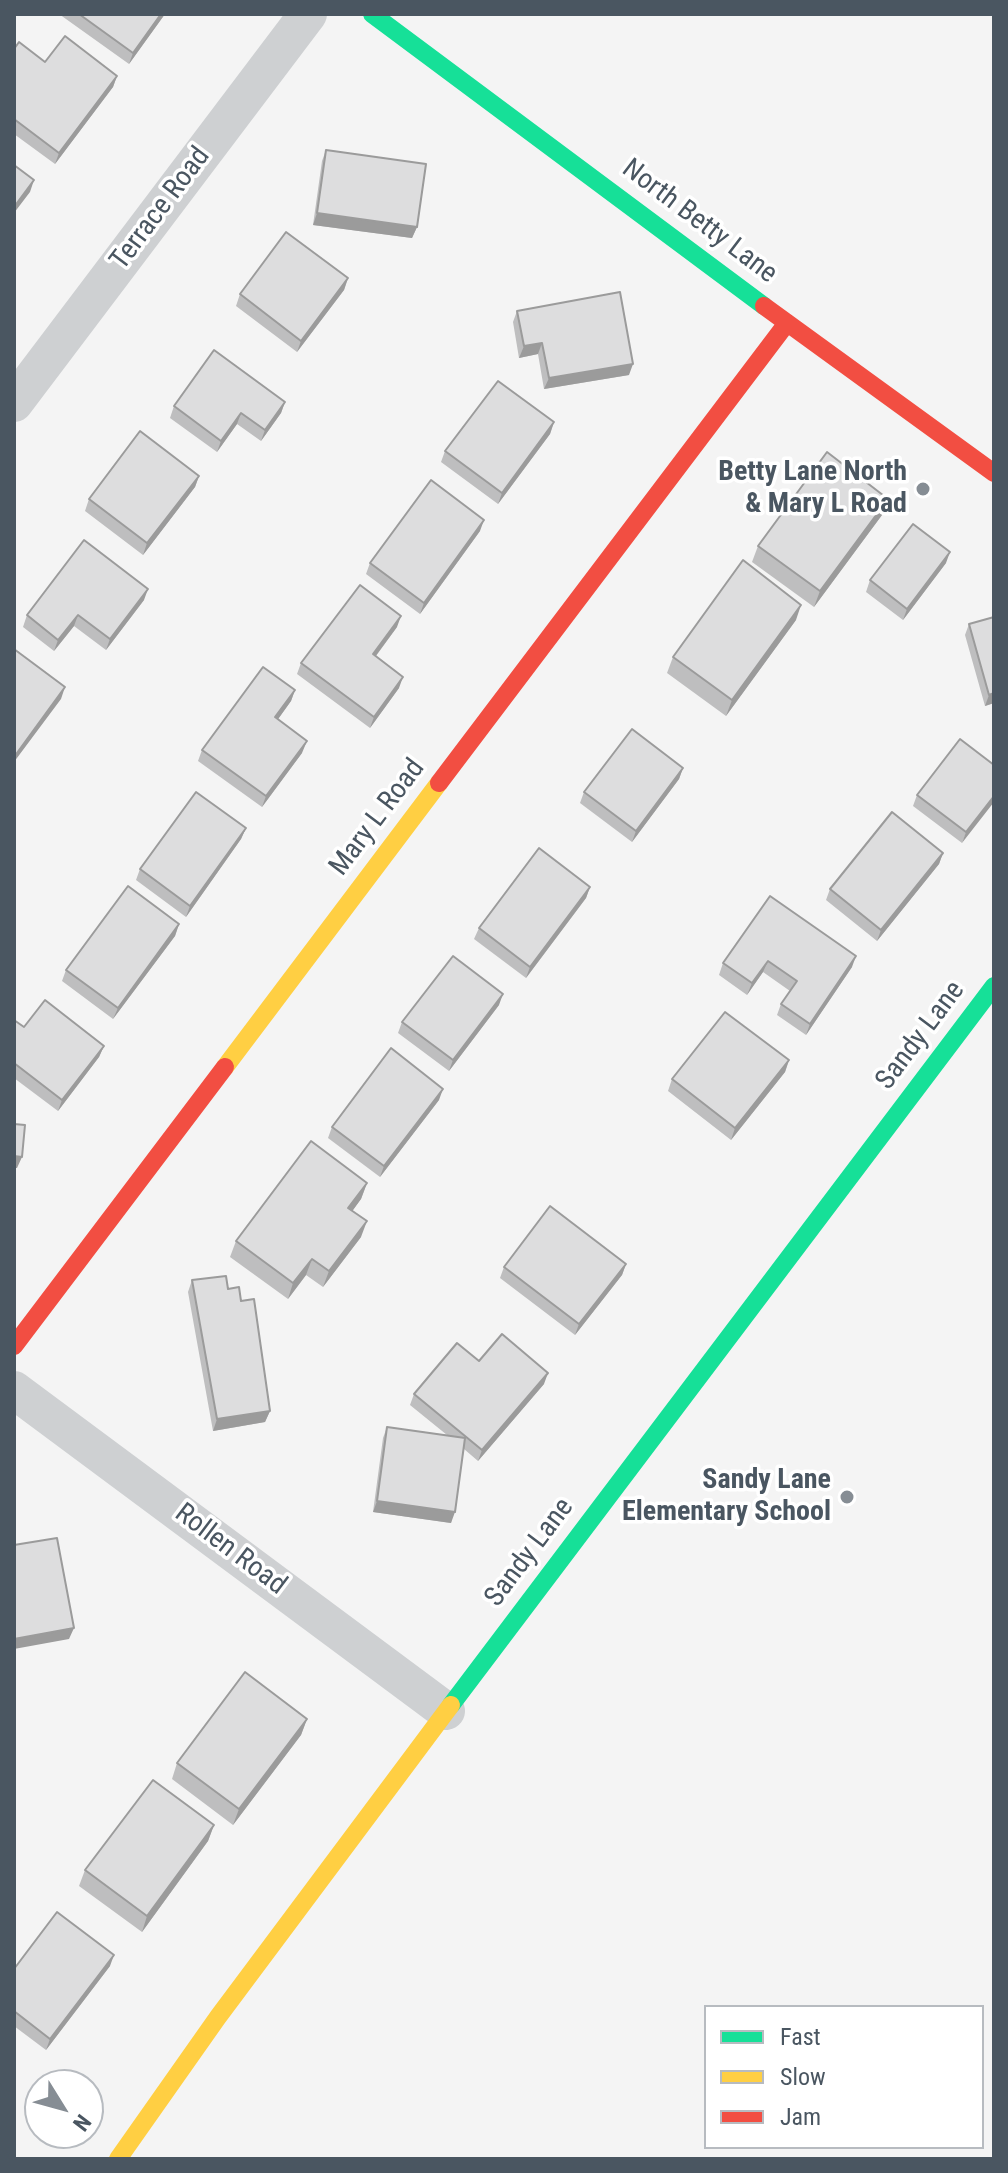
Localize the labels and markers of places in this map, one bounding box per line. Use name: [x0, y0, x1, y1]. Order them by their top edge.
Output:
place label: Betty Lane North & Mary L Road: [718, 456, 907, 522]
marker: Betty Lane North & Mary L Road: [914, 480, 932, 498]
place label: Sandy Lane Elementary School: [622, 1464, 831, 1530]
marker: Sandy Lane Elementary School: [838, 1488, 856, 1506]

